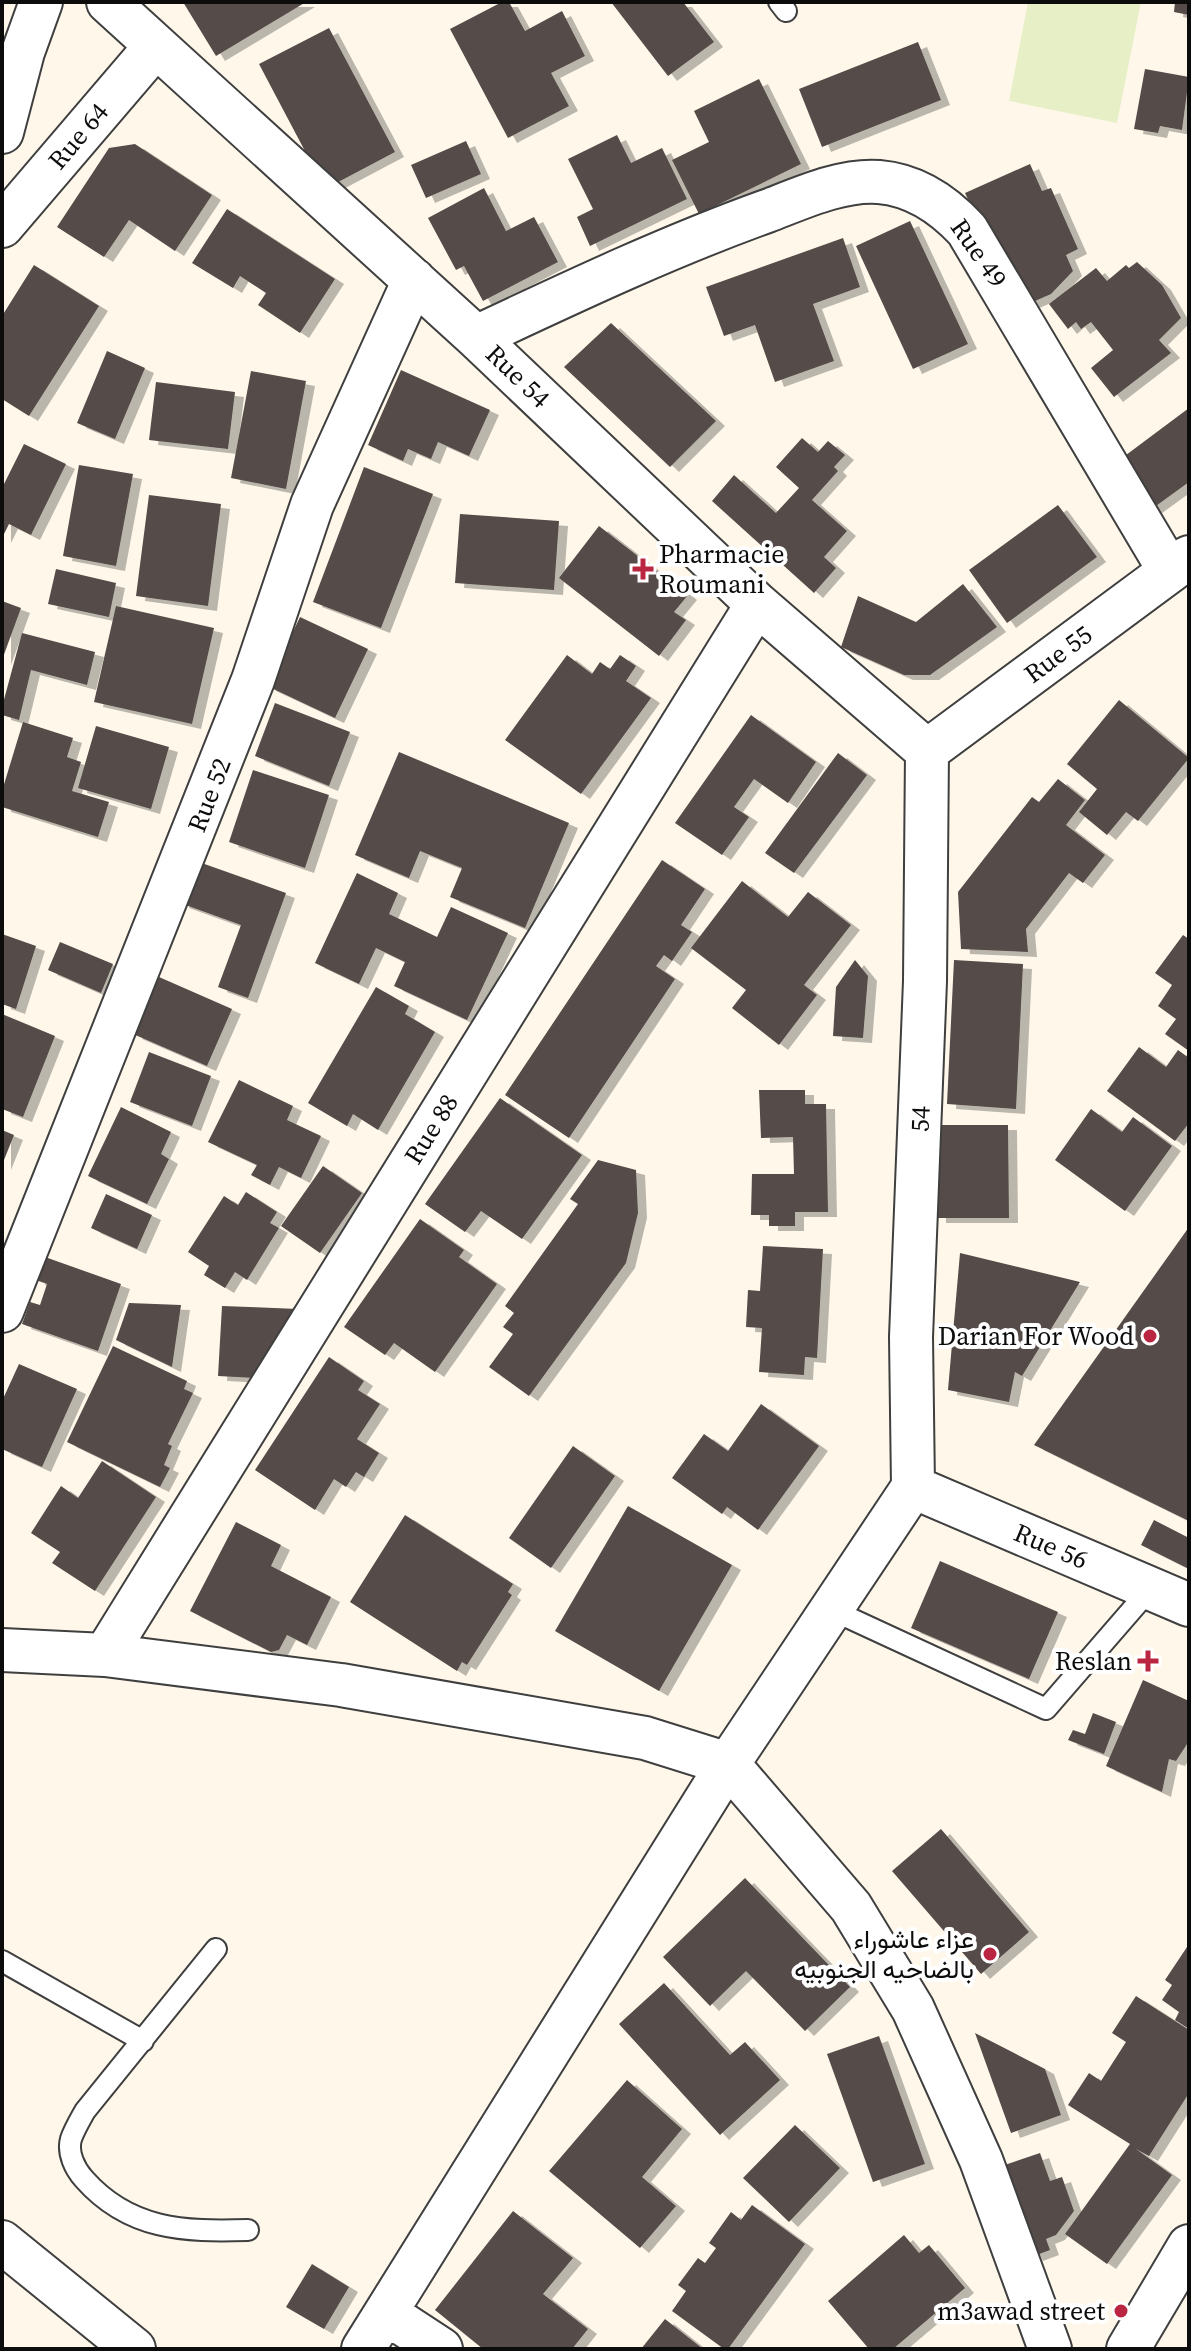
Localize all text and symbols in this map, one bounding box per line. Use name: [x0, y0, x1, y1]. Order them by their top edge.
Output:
street label: Rue 64: [40, 95, 116, 177]
street label: Rue 49: [942, 211, 1016, 295]
street label: Rue 54: [478, 336, 558, 416]
place label: Pharmacie Roumani: [659, 536, 784, 602]
marker: Pharmacie Roumani: [634, 560, 652, 578]
street label: Rue 55: [1016, 616, 1100, 692]
street label: Rue 52: [178, 753, 240, 837]
street label: Rue 88: [395, 1087, 467, 1171]
street label: 54: [902, 1105, 938, 1133]
place label: Darian For Wood: [938, 1318, 1134, 1354]
marker: Darian For Wood: [1141, 1327, 1159, 1345]
street label: Rue 56: [1009, 1514, 1093, 1578]
place label: Reslan: [1055, 1643, 1132, 1679]
marker: Reslan: [1139, 1652, 1157, 1670]
place label: عزاء عاشوراء بالضاحيه الجنوبيه: [794, 1921, 974, 1987]
marker: عزاء عاشوراء بالضاحيه الجنوبيه: [981, 1945, 999, 1963]
place label: m3awad street: [937, 2293, 1106, 2329]
marker: m3awad street: [1112, 2302, 1130, 2320]

